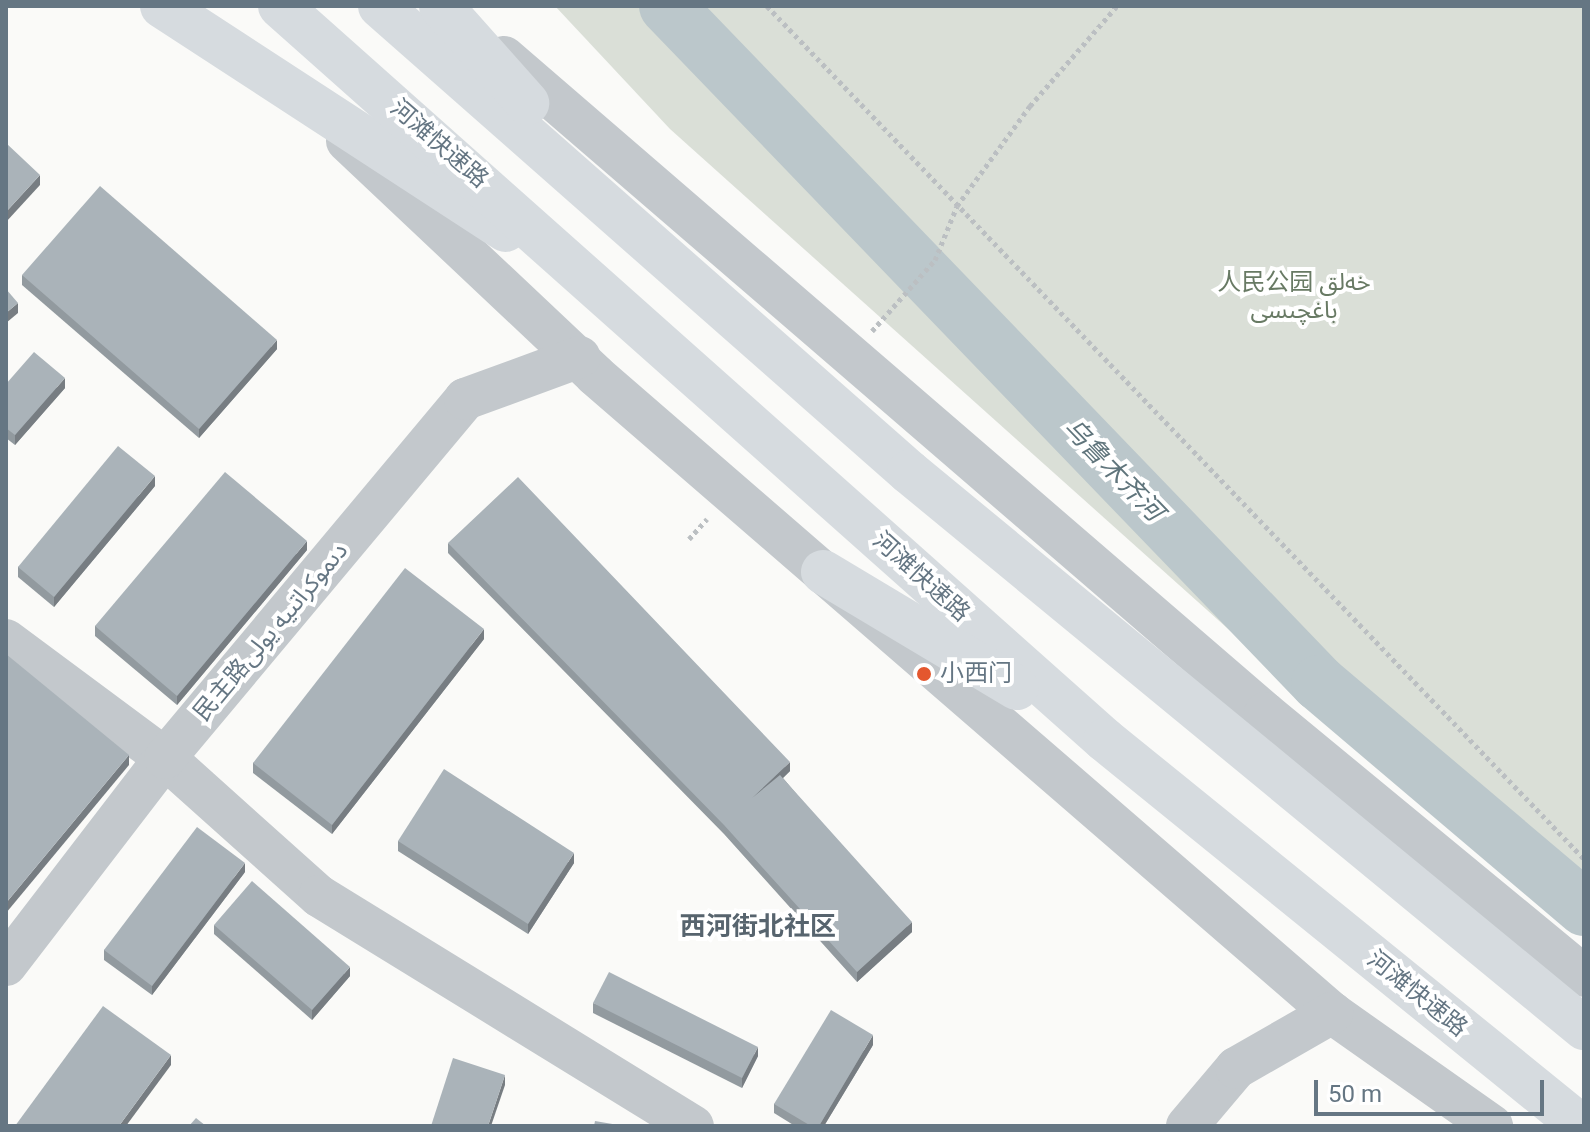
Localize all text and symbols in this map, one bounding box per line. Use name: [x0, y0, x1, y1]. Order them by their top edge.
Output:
street label: 河滩快速路: [384, 94, 494, 194]
park label: 人民公园 خەلق باغچىسى: [1217, 269, 1371, 325]
water label: 乌鲁木齐河: [1057, 412, 1169, 528]
street label: 河滩快速路: [867, 526, 975, 628]
street label: 民主路دىموكراتىيە يولى: [188, 537, 354, 727]
place label: 小西门: [940, 660, 1012, 688]
marker: 小西门: [915, 665, 933, 683]
district label: 西河街北社区: [680, 911, 836, 943]
street label: 河滩快速路: [1361, 945, 1473, 1043]
scale bar: [1318, 1064, 1548, 1114]
text: 50 m: [1328, 1080, 1382, 1108]

